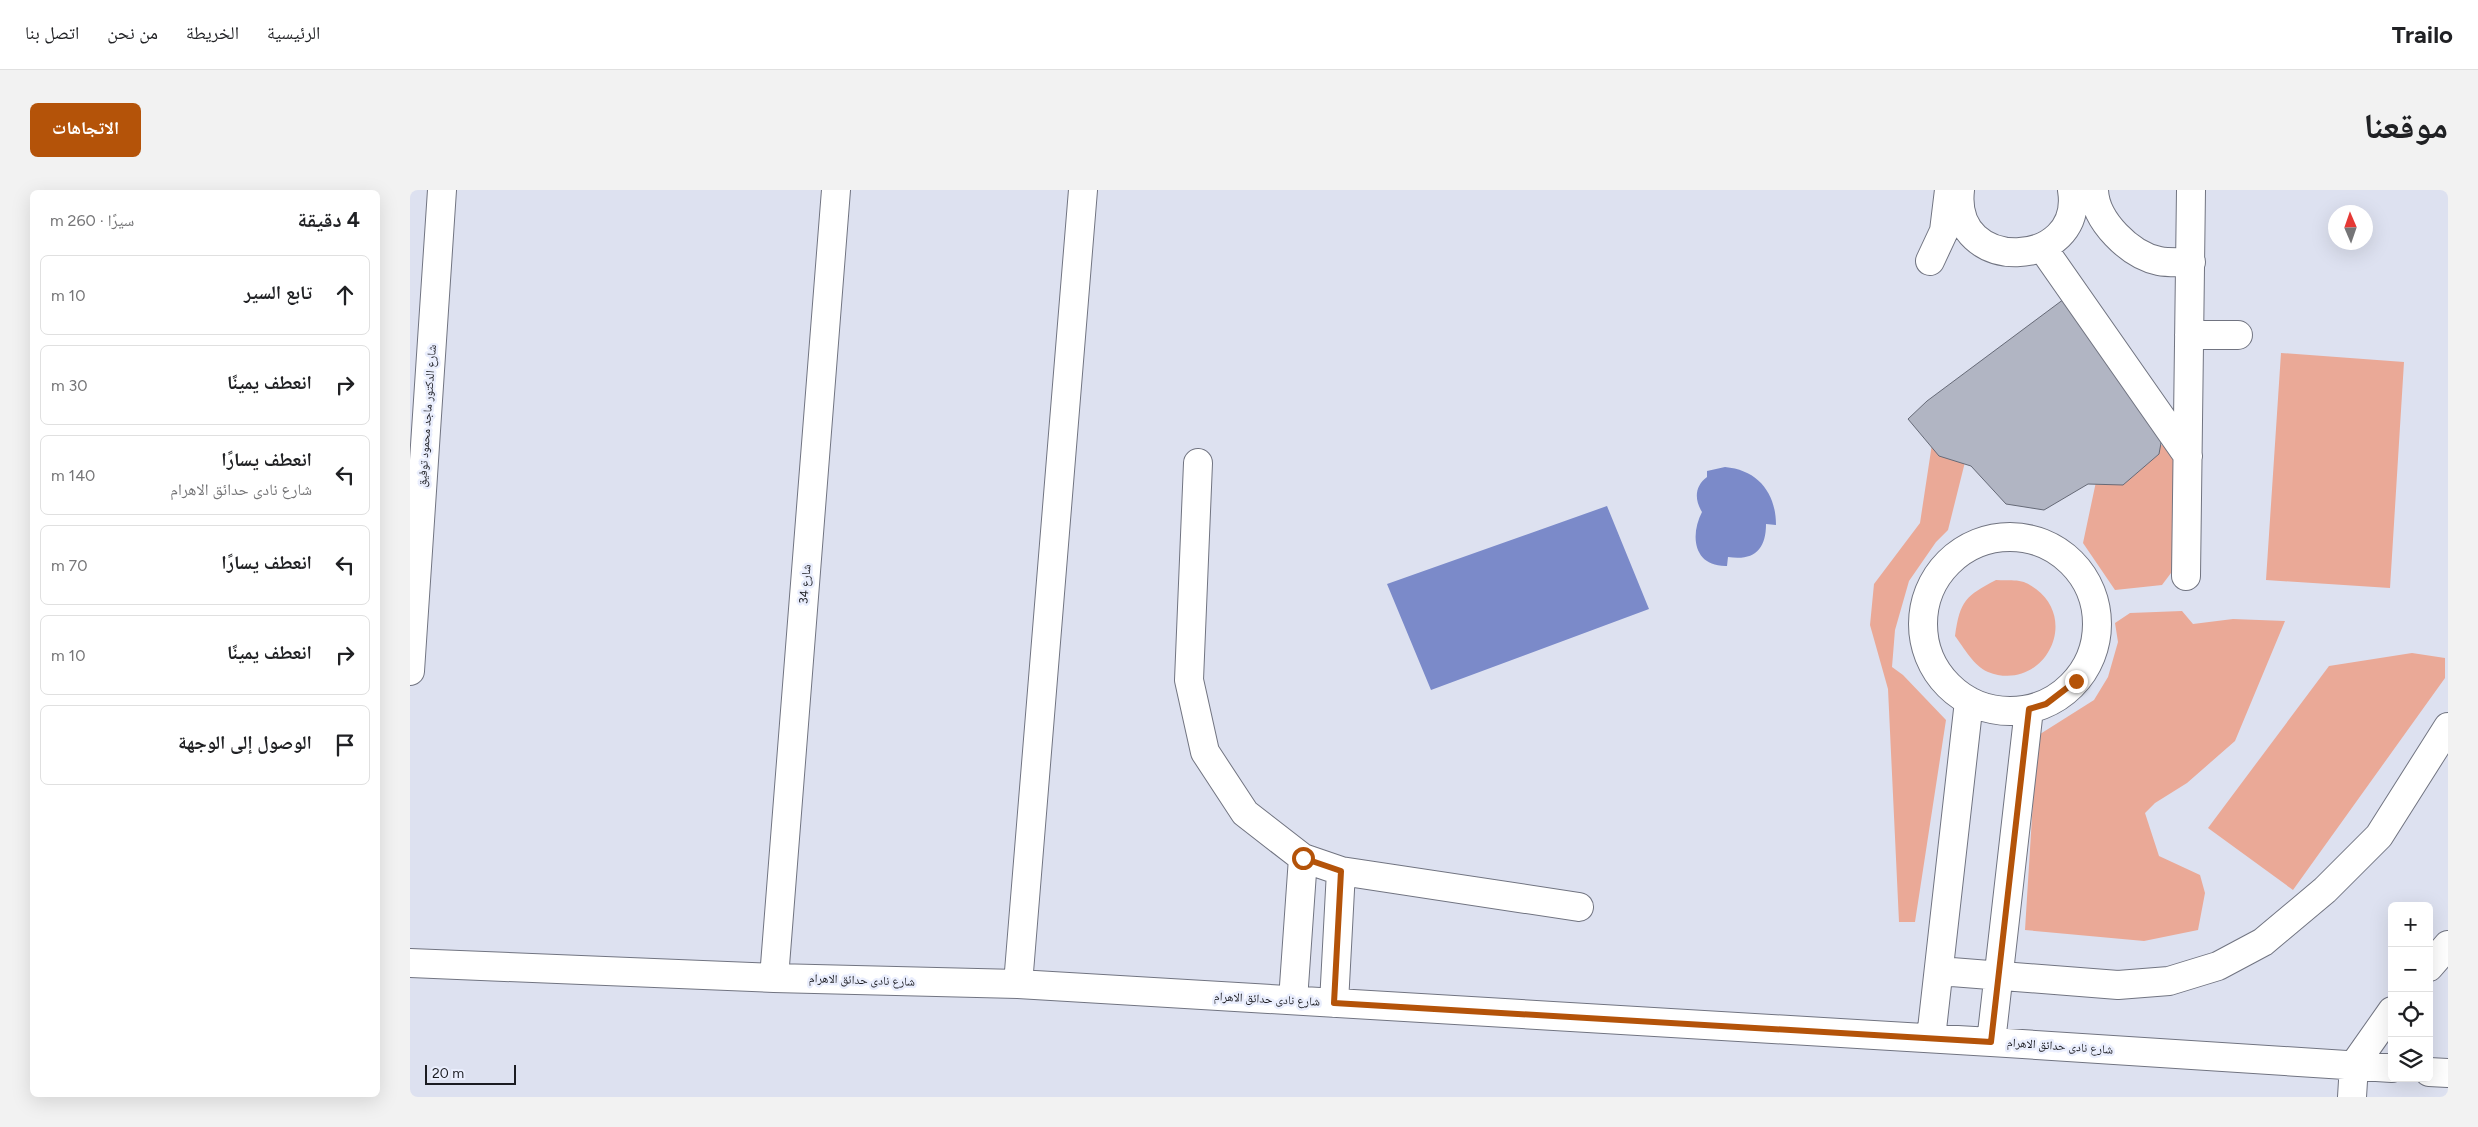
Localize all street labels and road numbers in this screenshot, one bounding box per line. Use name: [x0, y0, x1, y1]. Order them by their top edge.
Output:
street label: شارع الدكتور ماجد محمود توفيق: [415, 344, 440, 488]
street label: شارع 34: [796, 563, 815, 605]
street label: شارع نادى حدائق الاهرام: [809, 971, 915, 990]
street label: شارع نادى حدائق الاهرام: [1213, 989, 1321, 1010]
street label: شارع نادى حدائق الاهرام: [2006, 1035, 2114, 1058]

